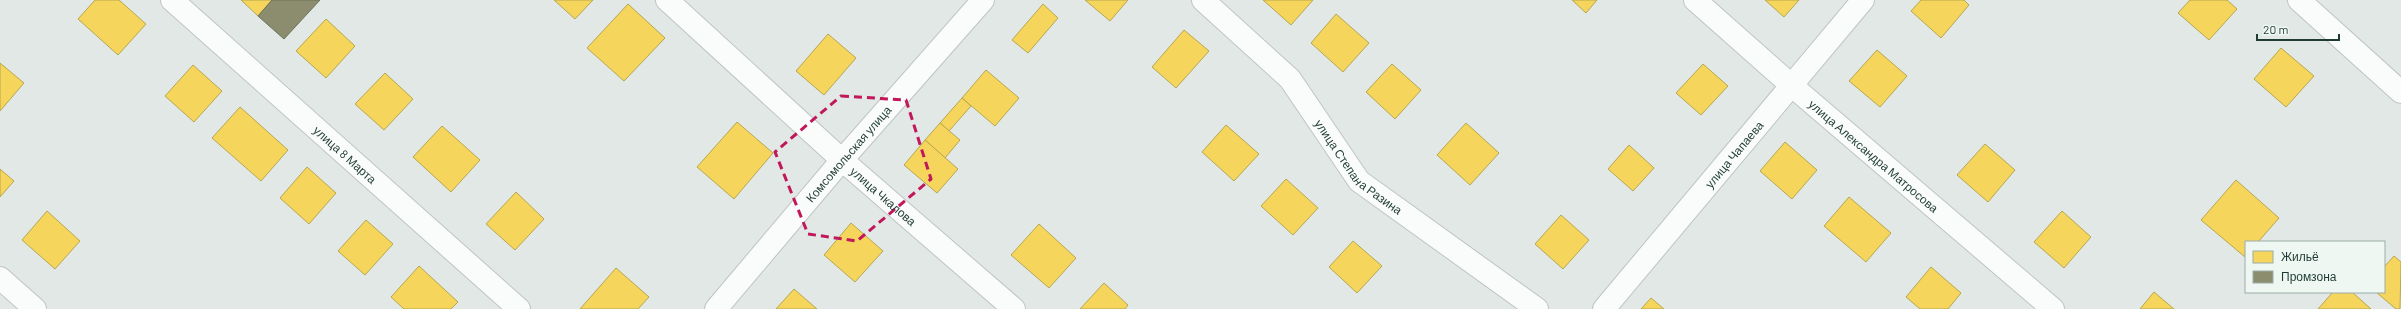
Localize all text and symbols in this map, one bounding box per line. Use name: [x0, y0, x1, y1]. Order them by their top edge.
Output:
scale bar: [2257, 16, 2339, 42]
text: 20 m: [2263, 22, 2289, 36]
street label: улица Александра Матросова: [1805, 96, 1942, 215]
street label: Комсомольская улица: [803, 102, 894, 205]
street label: улица Степана Разина: [1311, 117, 1405, 217]
street label: улица Чапаева: [1702, 118, 1766, 191]
street label: улица 8 Марта: [310, 123, 380, 186]
street label: улица Чкалова: [847, 164, 919, 228]
legend: [2245, 241, 2385, 293]
text: Жильё: [2281, 249, 2319, 263]
text: Промзона: [2281, 269, 2337, 284]

